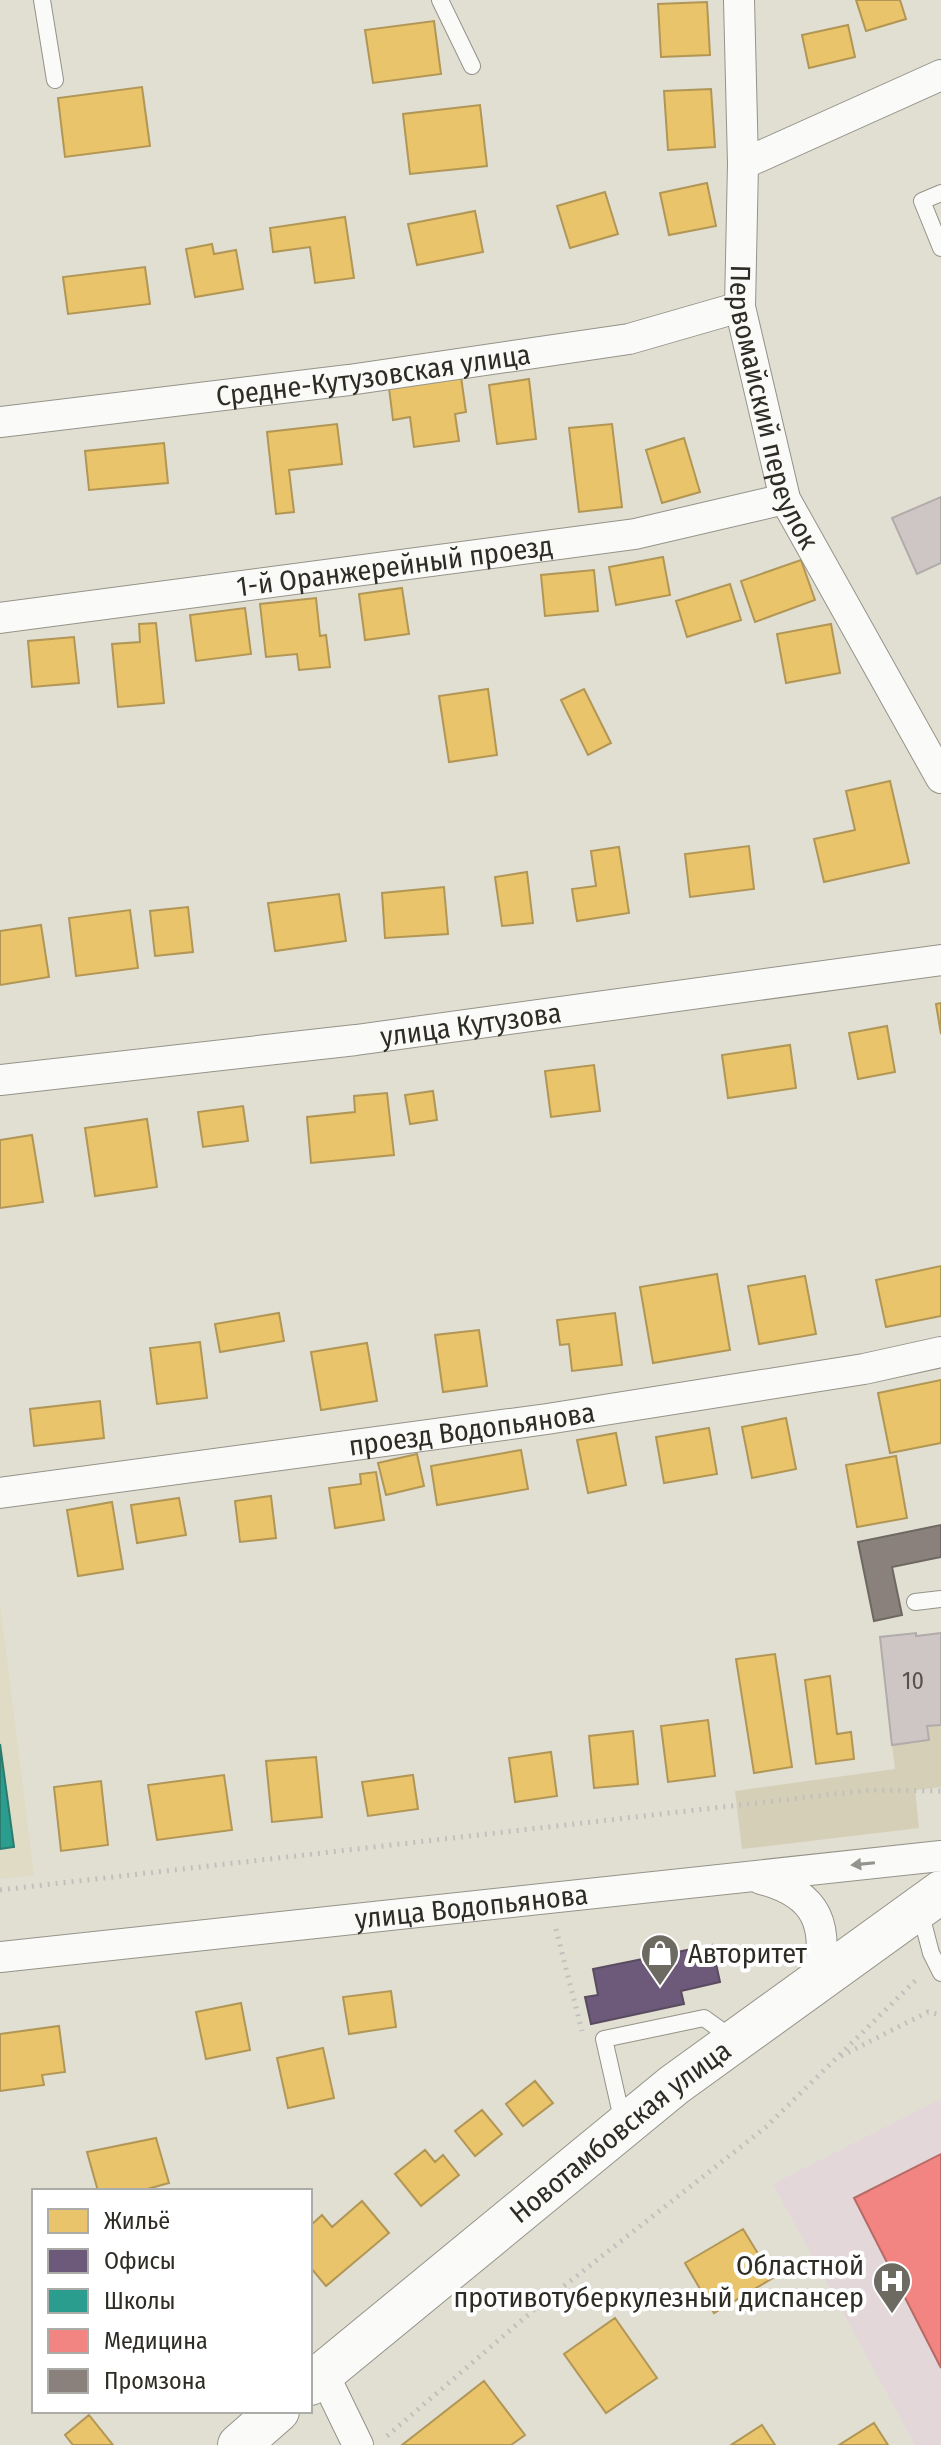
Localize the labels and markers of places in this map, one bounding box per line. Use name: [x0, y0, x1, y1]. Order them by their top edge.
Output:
shop icon: Авторитет: [639, 1932, 681, 1987]
place label: Авторитет: [688, 1937, 807, 1970]
place label: Областной противотуберкулезный диспансер: [453, 2249, 864, 2314]
hospital icon: Областной противотуберкулезный диспансер: [871, 2260, 913, 2315]

